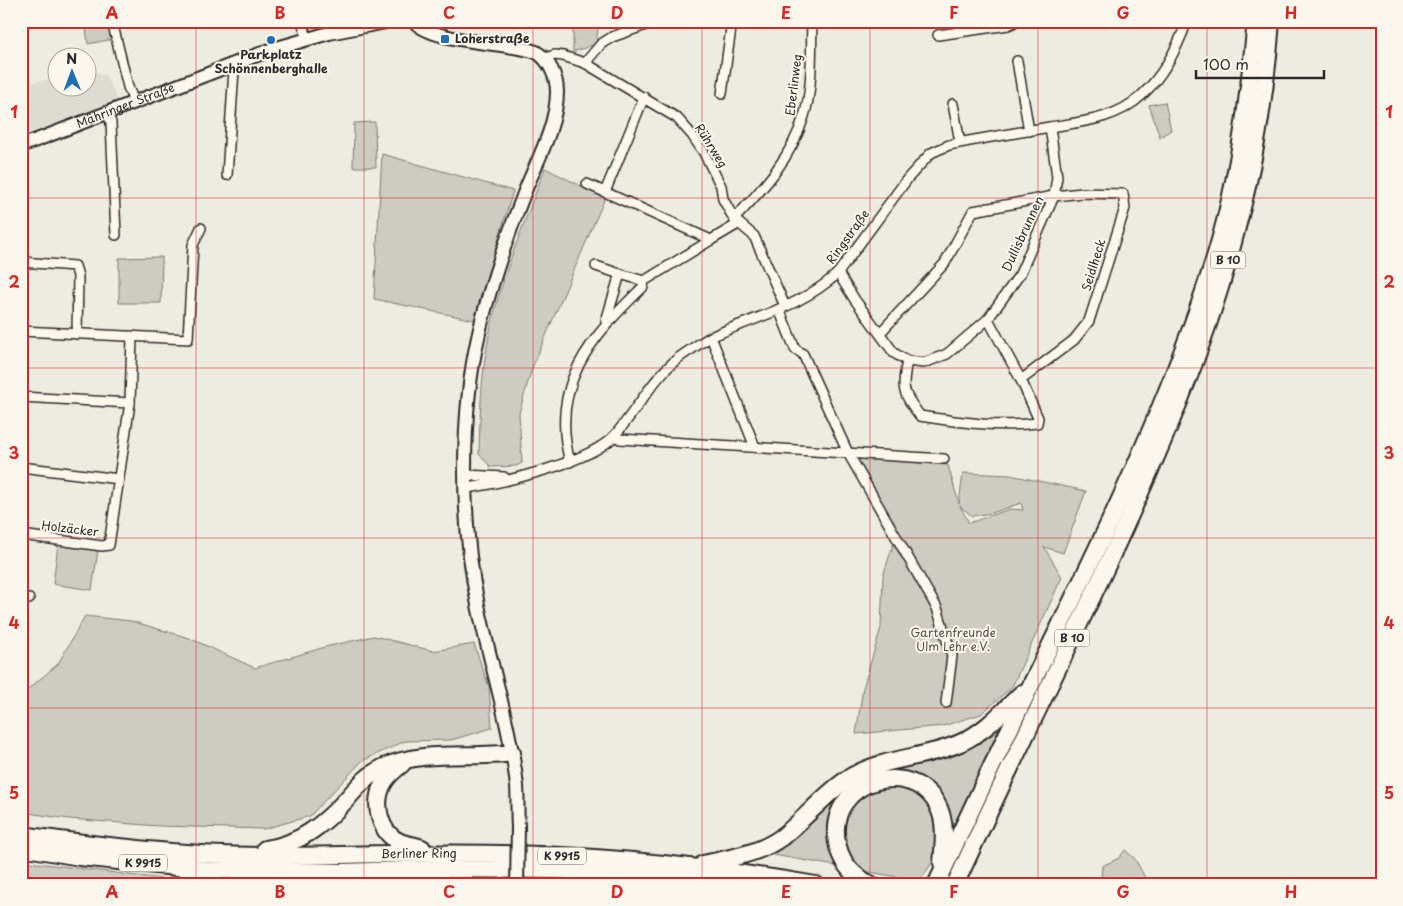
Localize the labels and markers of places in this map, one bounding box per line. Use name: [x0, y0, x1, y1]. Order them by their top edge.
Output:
place label: Loherstraße: [455, 29, 530, 47]
marker: Loherstraße: [439, 33, 451, 45]
marker: Parkplatz Schönnenberghalle: [265, 34, 277, 46]
place label: Parkplatz Schönnenberghalle: [215, 45, 328, 77]

